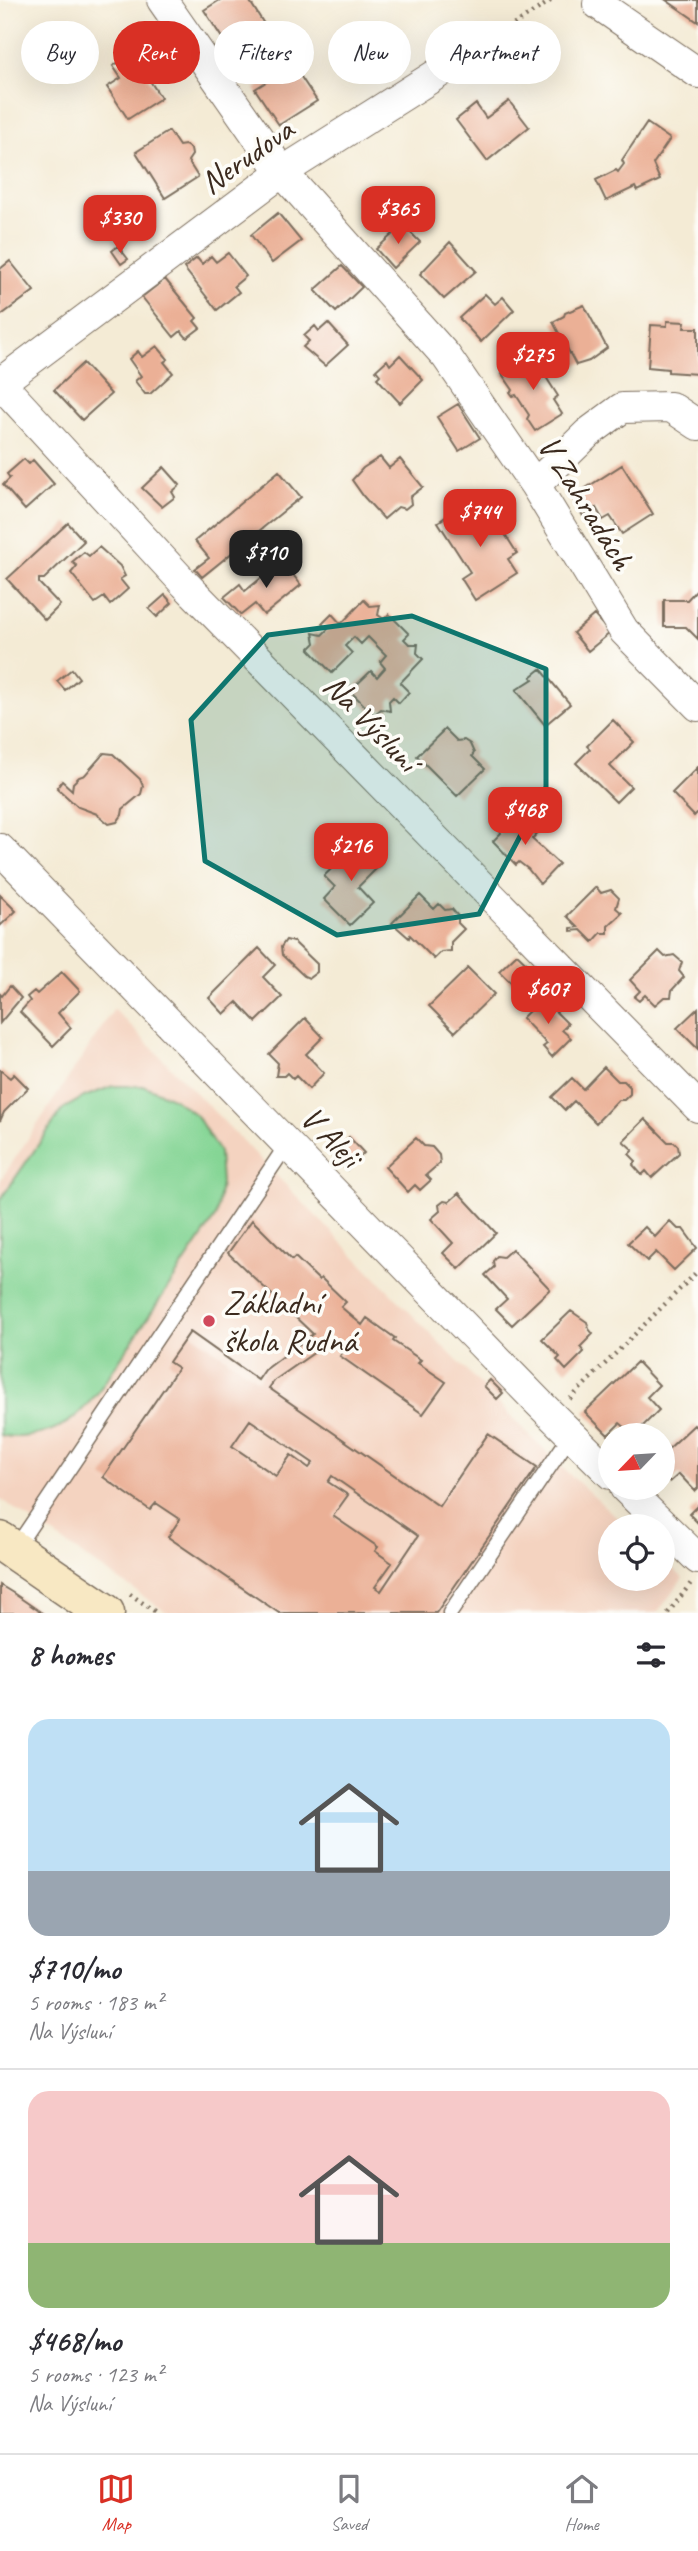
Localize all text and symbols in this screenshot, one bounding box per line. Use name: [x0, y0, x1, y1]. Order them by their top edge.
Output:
chip: Buy: [21, 21, 99, 84]
chip: Rent: [113, 21, 200, 84]
chip: Filters: [214, 21, 314, 84]
chip: New: [328, 21, 411, 84]
chip: Apartment: [425, 21, 561, 84]
street label: Nerudova: [192, 107, 304, 203]
pin: $365: [357, 187, 439, 246]
text: $365: [377, 194, 419, 223]
pin: $330: [79, 196, 161, 255]
text: $330: [99, 203, 141, 232]
pin: $275: [492, 332, 574, 392]
text: $275: [513, 340, 553, 369]
street label: V Zahradách: [529, 428, 645, 579]
pin: $744: [439, 490, 521, 549]
text: $744: [459, 497, 501, 526]
pin: $710: [225, 530, 307, 590]
text: $710: [245, 538, 287, 567]
street label: Na Výsluní: [315, 665, 433, 785]
pin: $468: [484, 788, 566, 847]
text: $468: [504, 795, 546, 824]
pin: $216: [310, 824, 392, 883]
text: $216: [330, 831, 372, 860]
pin: $607: [507, 967, 589, 1026]
text: $607: [527, 974, 569, 1003]
street label: V Aleji: [292, 1097, 373, 1179]
place label: Základní škola Rudná: [223, 1282, 360, 1362]
marker: Základní škola Rudná: [201, 1313, 217, 1329]
north arrow: [598, 1423, 676, 1500]
map controls: [598, 1423, 675, 1591]
button: locate: [598, 1514, 675, 1591]
text: 8 homes: [28, 1636, 113, 1674]
icon: filters: [632, 1636, 670, 1674]
icon: home: [286, 1765, 412, 1891]
text: $710/mo: [28, 1950, 120, 1988]
text: 5 rooms · 183 m²: [28, 1988, 163, 2017]
text: Na Výsluní: [28, 2017, 111, 2046]
icon: home: [286, 2137, 412, 2263]
text: $468/mo: [28, 2322, 121, 2360]
text: 5 rooms · 123 m²: [28, 2360, 163, 2389]
text: Na Výsluní: [28, 2389, 111, 2418]
tab: Map: [97, 2470, 135, 2536]
tab: Saved: [330, 2470, 368, 2536]
tab: Home: [563, 2470, 601, 2536]

